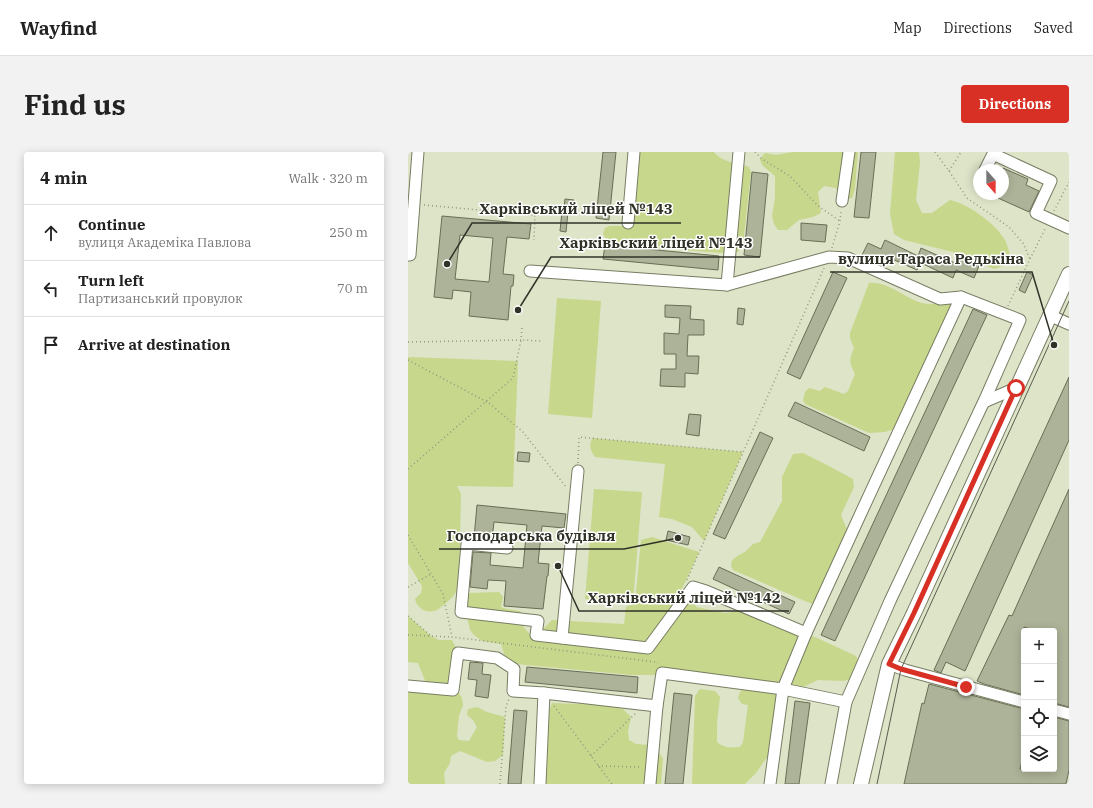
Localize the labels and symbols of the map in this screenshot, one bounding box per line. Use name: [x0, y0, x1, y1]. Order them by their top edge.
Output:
north arrow: [973, 164, 1009, 200]
callout: Харківський ліцей №143: [472, 196, 681, 223]
text: Харківський ліцей №143: [479, 199, 673, 218]
callout: Харківьский ліцей №143: [551, 230, 760, 257]
text: Харківьский ліцей №143: [559, 233, 753, 252]
callout: вулиця Тараса Редькіна: [830, 245, 1032, 272]
text: вулиця Тараса Редькіна: [838, 249, 1025, 268]
route start: [1007, 379, 1025, 397]
callout: Господарська будівля: [439, 522, 624, 549]
text: Господарська будівля: [447, 526, 615, 545]
callout: Харківський ліцей №142: [579, 584, 789, 611]
text: Харківський ліцей №142: [587, 588, 781, 607]
route end: [957, 678, 975, 696]

